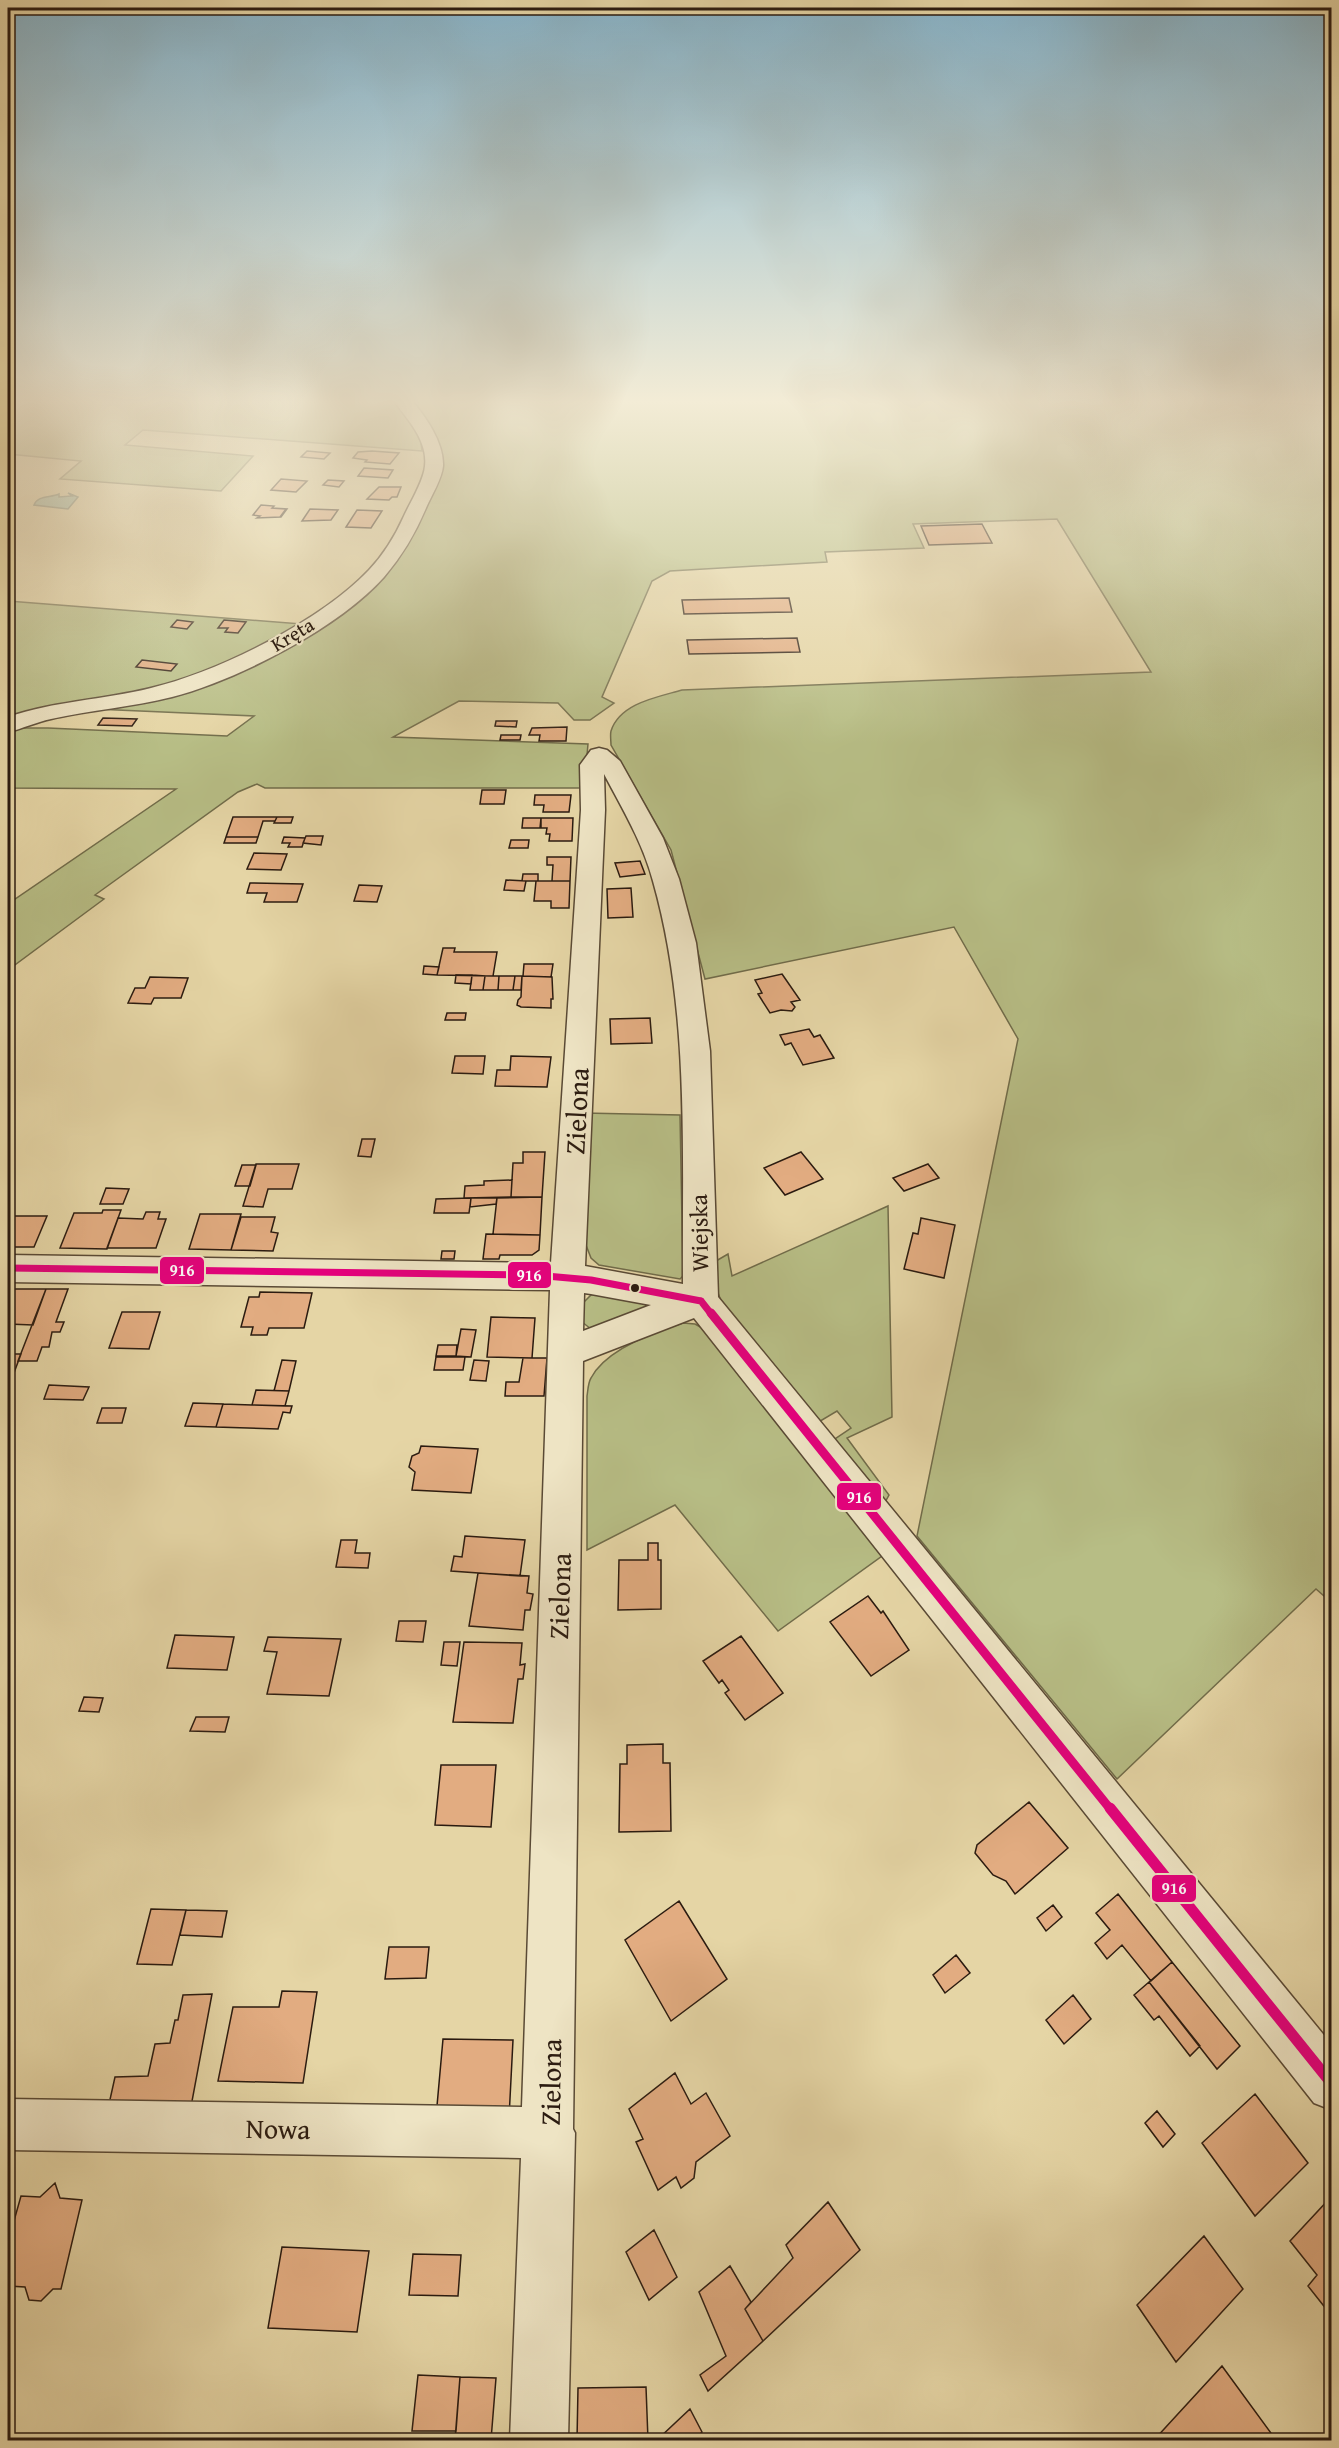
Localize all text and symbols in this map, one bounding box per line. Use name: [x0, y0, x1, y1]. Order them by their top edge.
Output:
street label: Kręta: [265, 609, 320, 658]
street label: Zielona: [553, 1066, 599, 1155]
street label: Wiejska: [681, 1193, 717, 1272]
line badge: 916: [159, 1256, 205, 1285]
text: 916: [170, 1258, 194, 1282]
line badge: 916: [507, 1261, 552, 1289]
text: 916: [517, 1263, 541, 1287]
unlabelled marker: [629, 1282, 641, 1294]
line badge: 916: [836, 1482, 882, 1511]
text: 916: [847, 1485, 871, 1509]
street label: Zielona: [537, 1551, 581, 1640]
line badge: 916: [1151, 1874, 1197, 1903]
text: 916: [1162, 1876, 1186, 1900]
street label: Zielona: [529, 2037, 571, 2126]
street label: Nowa: [245, 2107, 312, 2149]

